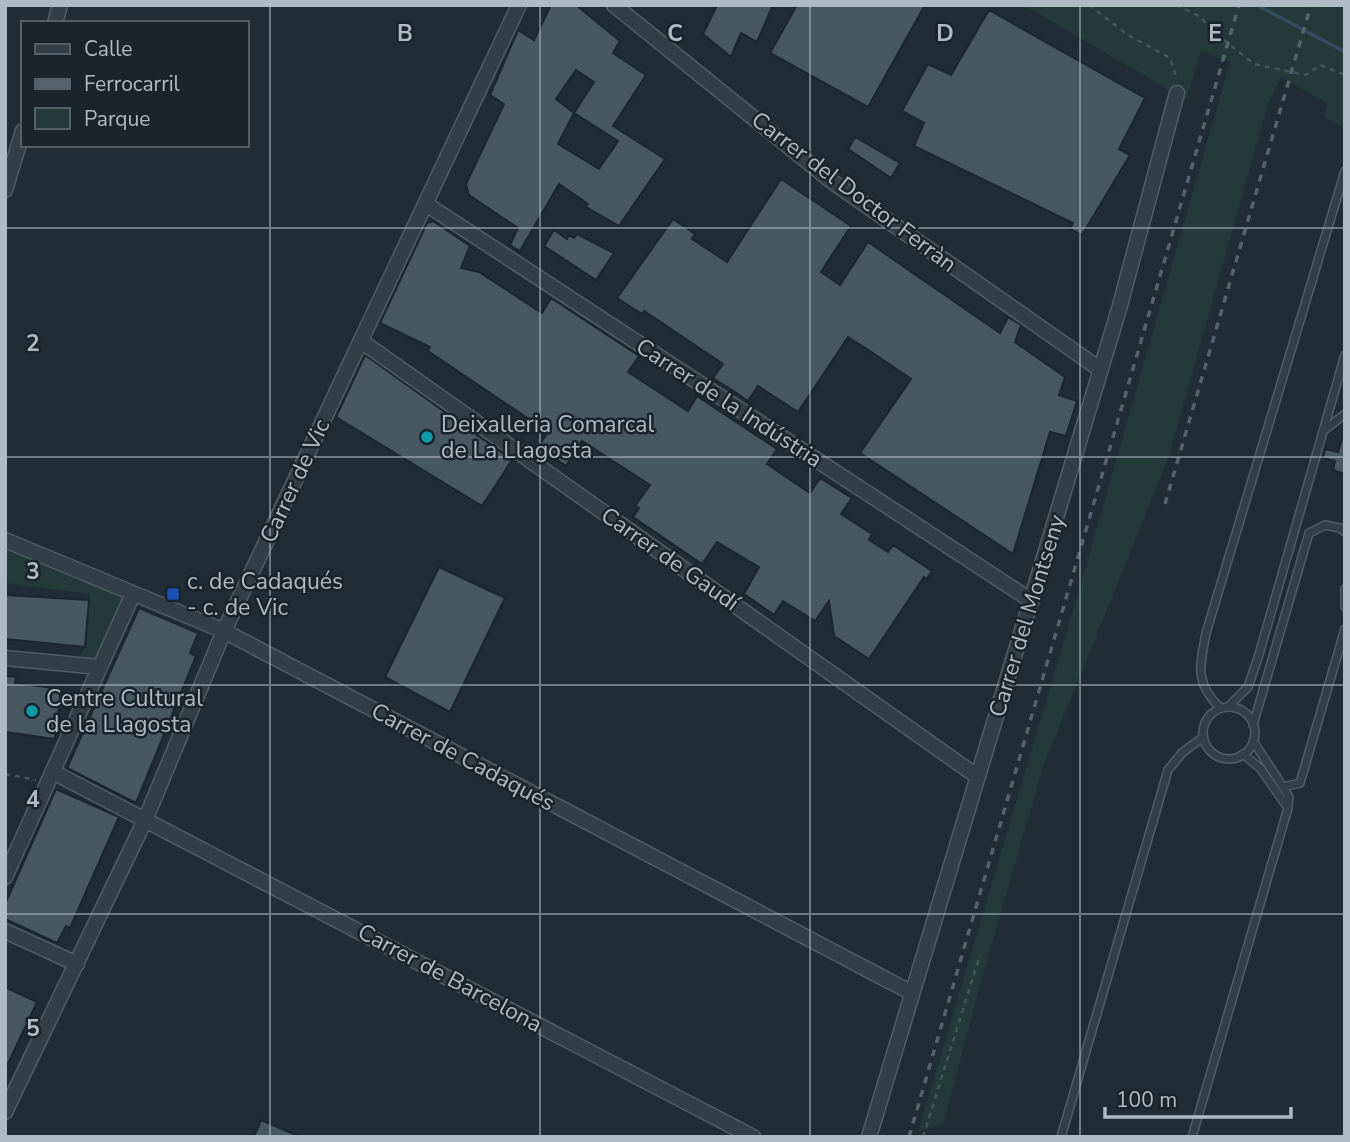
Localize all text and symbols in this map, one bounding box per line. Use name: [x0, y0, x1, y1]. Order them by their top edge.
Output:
text: B: [397, 18, 413, 49]
text: C: [667, 18, 683, 49]
text: D: [936, 18, 954, 49]
text: E: [1208, 18, 1222, 49]
legend: [21, 21, 248, 147]
text: Calle: [84, 35, 132, 63]
text: Ferrocarril: [84, 70, 181, 98]
street label: Carrer del Doctor Ferràn: [745, 104, 963, 280]
text: Parque: [84, 105, 151, 133]
text: 2: [26, 328, 40, 359]
street label: Carrer de la Indústria: [630, 331, 828, 475]
place label: Deixalleria Comarcal de La Llagosta: [441, 409, 654, 466]
street label: Carrer de Vic: [253, 414, 337, 548]
marker: Deixalleria Comarcal de La Llagosta: [419, 429, 435, 445]
street label: Carrer de Gaudí: [595, 500, 747, 619]
street label: Carrer del Montseny: [981, 511, 1073, 721]
text: 3: [26, 556, 40, 587]
place label: c. de Cadaqués - c. de Vic: [187, 566, 343, 623]
marker: c. de Cadaqués - c. de Vic: [165, 586, 181, 602]
place label: Centre Cultural de la Llagosta: [46, 683, 203, 740]
street label: Carrer de Cadaqués: [366, 695, 560, 819]
marker: Centre Cultural de la Llagosta: [24, 703, 40, 719]
text: 4: [26, 784, 40, 815]
street label: Carrer de Barcelona: [352, 916, 548, 1040]
text: 5: [26, 1013, 40, 1044]
scale bar: [1105, 1076, 1290, 1120]
text: 100 m: [1116, 1086, 1177, 1114]

